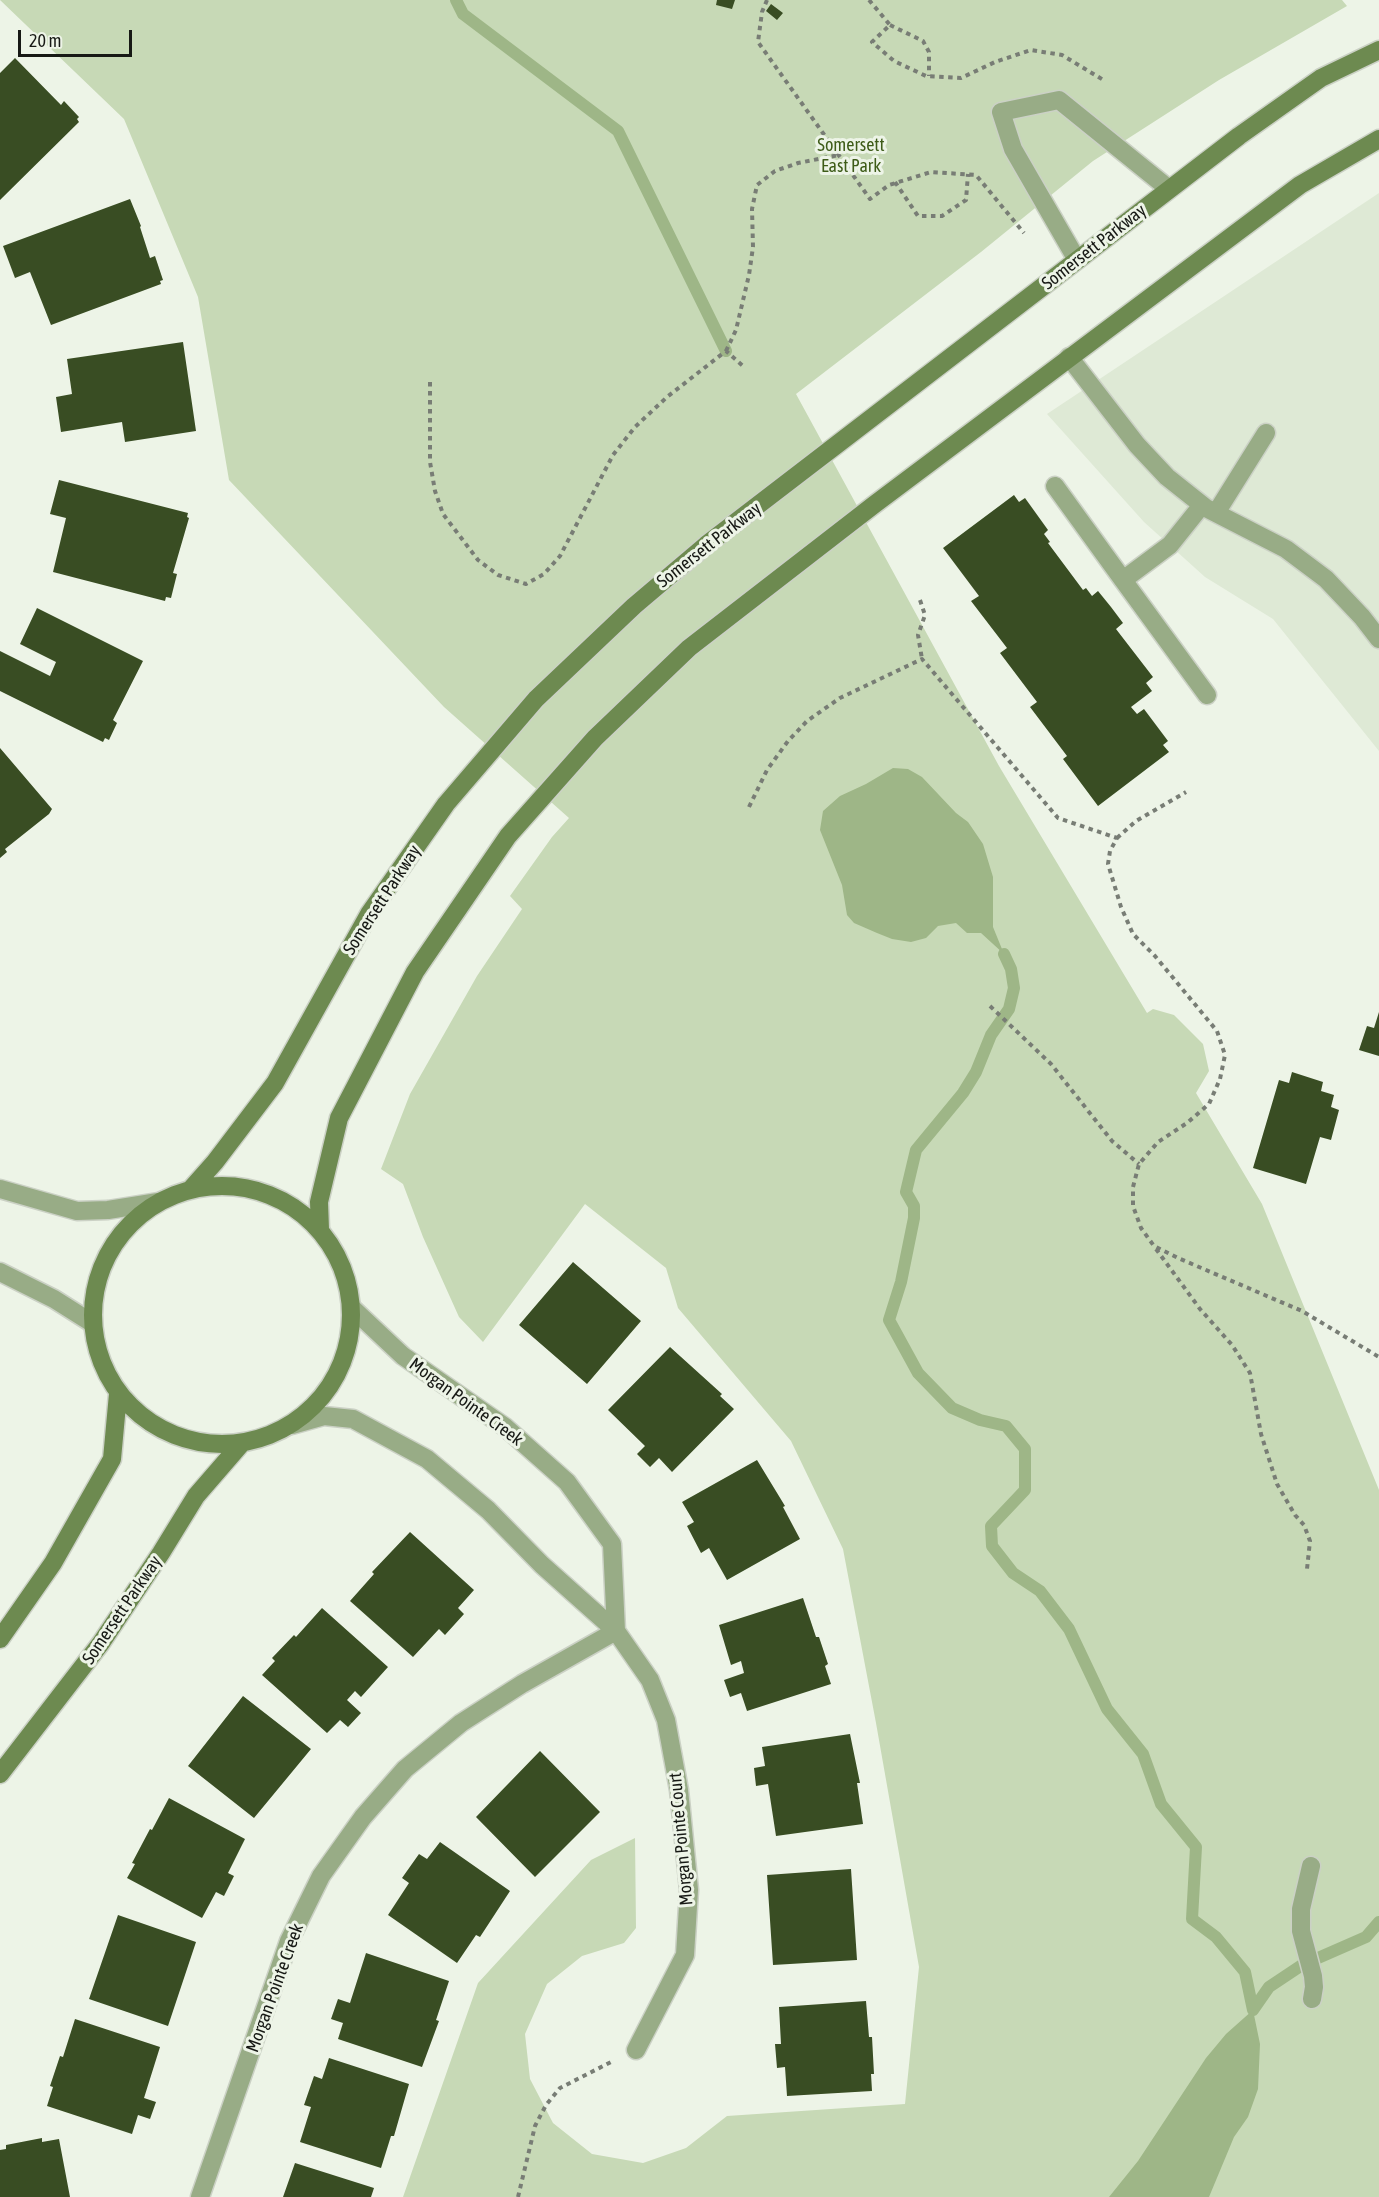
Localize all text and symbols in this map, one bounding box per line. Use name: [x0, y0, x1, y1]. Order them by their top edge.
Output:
scale bar: [21, 18, 135, 56]
text: 20 m: [29, 30, 61, 51]
park label: Somersett East Park: [817, 134, 885, 176]
street label: Somersett Parkway: [1038, 200, 1150, 294]
street label: Somersett Parkway: [653, 498, 765, 592]
street label: Somersett Parkway: [339, 841, 425, 959]
street label: Morgan Pointe Creek: [405, 1353, 527, 1451]
street label: Somersett Parkway: [78, 1552, 166, 1668]
street label: Morgan Pointe Court: [664, 1772, 698, 1906]
street label: Morgan Pointe Creek: [242, 1921, 308, 2055]

